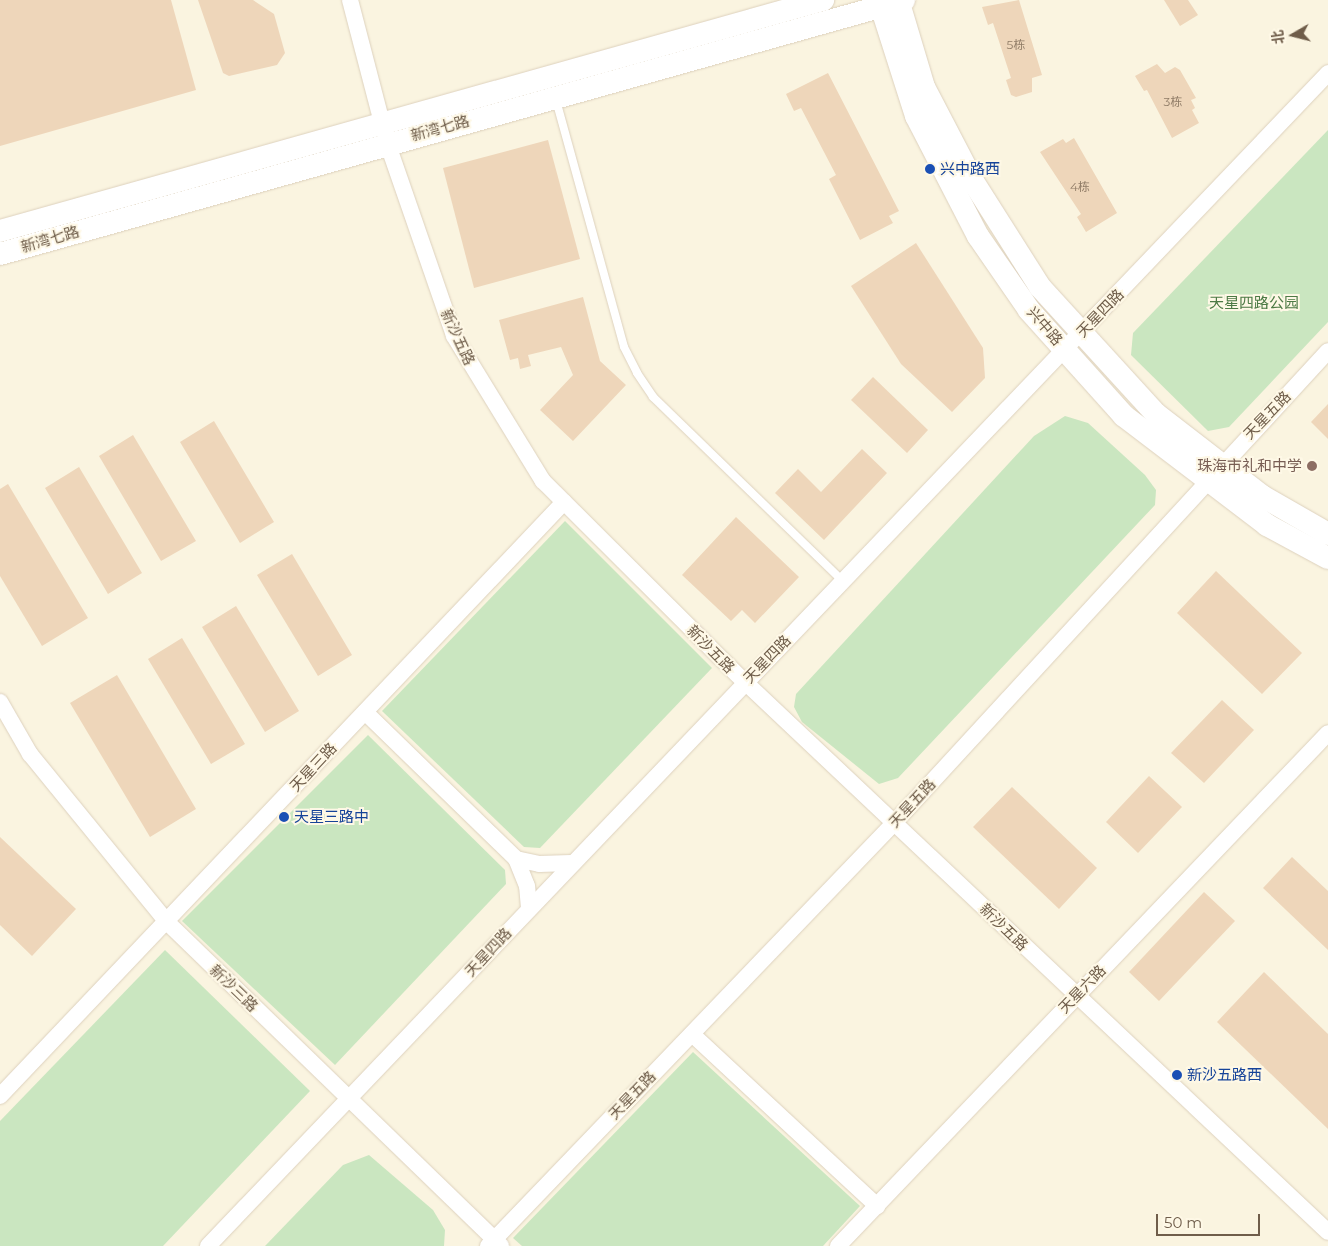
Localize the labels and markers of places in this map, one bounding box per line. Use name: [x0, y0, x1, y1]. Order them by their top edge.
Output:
place label: 兴中路西: [940, 160, 1000, 178]
marker: 兴中路西: [924, 163, 936, 175]
place label: 珠海市礼和中学: [1197, 457, 1302, 475]
marker: 珠海市礼和中学: [1306, 460, 1318, 472]
place label: 天星三路中: [294, 808, 369, 826]
marker: 天星三路中: [278, 811, 290, 823]
place label: 新沙五路西: [1187, 1066, 1262, 1084]
marker: 新沙五路西: [1171, 1069, 1183, 1081]

